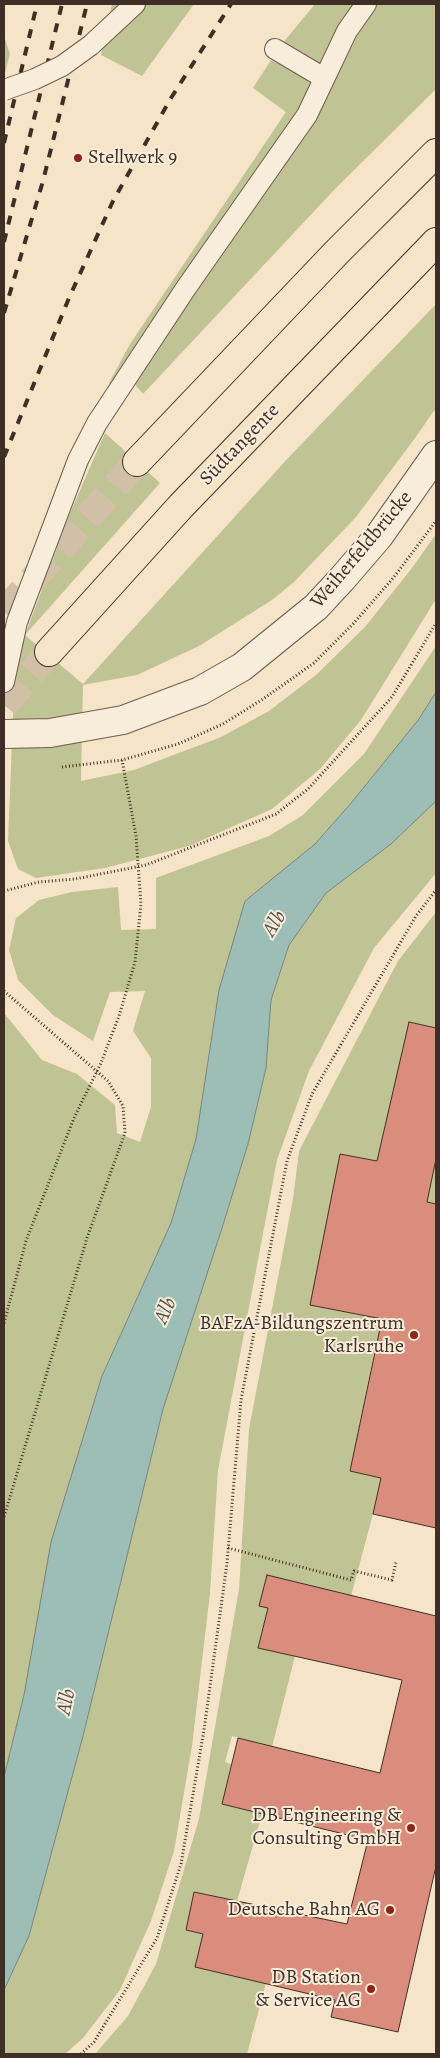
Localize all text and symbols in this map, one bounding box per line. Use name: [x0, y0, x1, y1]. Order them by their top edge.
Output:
place label: Stellwerk 9: [88, 146, 177, 170]
marker: Stellwerk 9: [72, 152, 84, 164]
street label: Südtangente: [195, 399, 285, 491]
street label: Weiherfeldbrücke: [306, 487, 418, 613]
water label: Alb: [257, 906, 293, 942]
water label: Alb: [149, 1294, 183, 1328]
place label: BAFzA-Bildungszentrum Karlsruhe: [200, 1312, 404, 1359]
marker: BAFzA-Bildungszentrum Karlsruhe: [408, 1329, 420, 1341]
water label: Alb: [52, 1687, 82, 1717]
place label: DB Engineering & Consulting GmbH: [252, 1804, 401, 1851]
marker: DB Engineering & Consulting GmbH: [405, 1822, 417, 1834]
place label: Deutsche Bahn AG: [228, 1898, 380, 1922]
marker: Deutsche Bahn AG: [384, 1904, 396, 1916]
place label: DB Station & Service AG: [255, 1966, 361, 2013]
marker: DB Station & Service AG: [365, 1983, 377, 1995]

